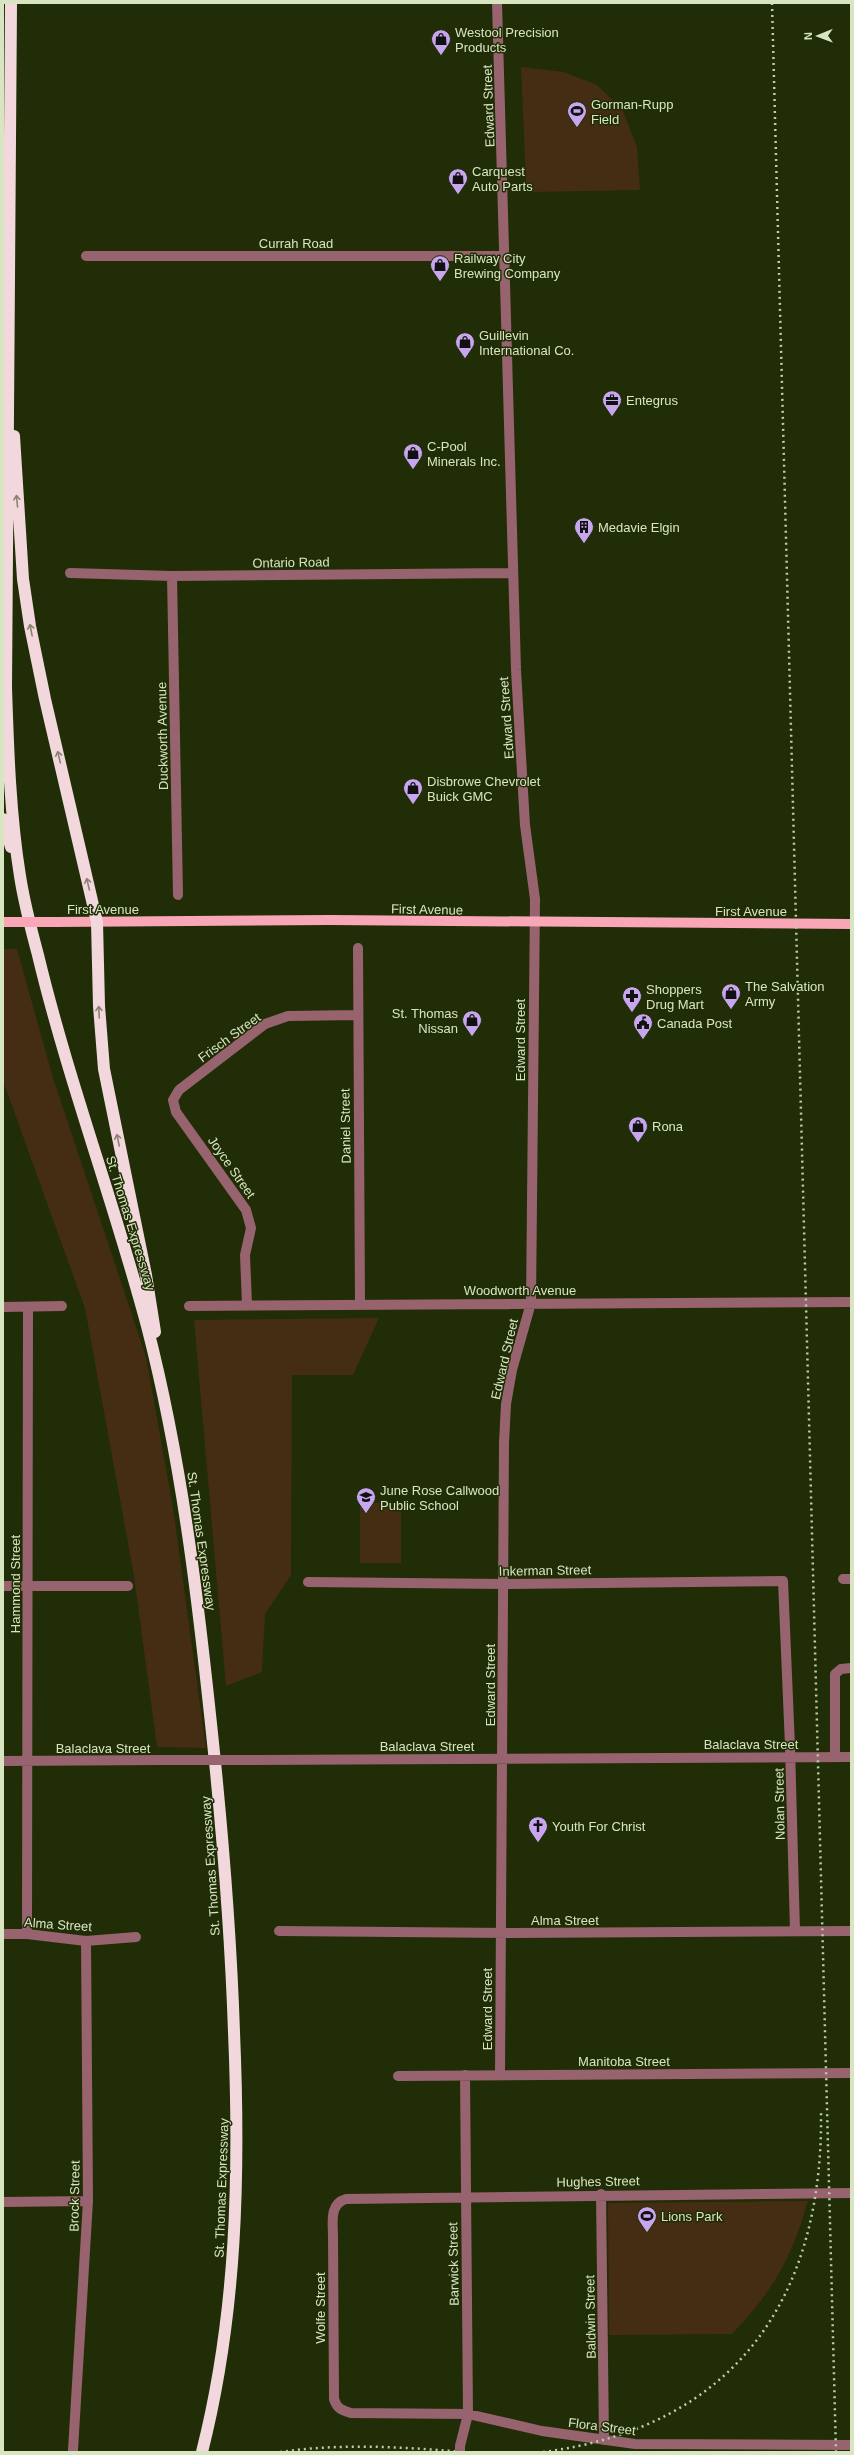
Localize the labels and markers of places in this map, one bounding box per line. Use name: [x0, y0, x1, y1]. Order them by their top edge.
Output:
place label: Westool Precision Products: [455, 25, 559, 55]
shop icon: Westool Precision Products: [430, 28, 452, 56]
place label: Gorman-Rupp Field: [591, 97, 673, 127]
sports icon: Gorman-Rupp Field: [566, 100, 588, 128]
place label: Carquest Auto Parts: [472, 164, 533, 194]
shop icon: Carquest Auto Parts: [447, 167, 469, 195]
place label: Railway City Brewing Company: [454, 251, 561, 281]
shop icon: Railway City Brewing Company: [429, 254, 451, 282]
place label: Guillevin International Co.: [479, 328, 574, 358]
shop icon: Guillevin International Co.: [454, 331, 476, 359]
office icon: Entegrus: [601, 389, 623, 417]
place label: Entegrus: [626, 393, 679, 408]
place label: C-Pool Minerals Inc.: [427, 439, 501, 469]
shop icon: C-Pool Minerals Inc.: [402, 442, 424, 470]
building icon: Medavie Elgin: [573, 516, 595, 544]
place label: Medavie Elgin: [598, 520, 680, 535]
place label: Disbrowe Chevrolet Buick GMC: [427, 774, 541, 804]
shop icon: Disbrowe Chevrolet Buick GMC: [402, 777, 424, 805]
place label: The Salvation Army: [745, 979, 825, 1009]
place label: Shoppers Drug Mart: [646, 982, 704, 1012]
shop icon: The Salvation Army: [720, 982, 742, 1010]
pharmacy icon: Shoppers Drug Mart: [621, 985, 643, 1013]
place label: St. Thomas Nissan: [392, 1006, 458, 1036]
shop icon: St. Thomas Nissan: [461, 1009, 483, 1037]
public building icon: Canada Post: [632, 1012, 654, 1040]
place label: Canada Post: [657, 1016, 733, 1031]
shop icon: Rona: [627, 1115, 649, 1143]
place label: Rona: [652, 1119, 684, 1134]
place label: June Rose Callwood Public School: [380, 1483, 499, 1513]
school or university icon: June Rose Callwood Public School: [355, 1486, 377, 1514]
church icon: Youth For Christ: [527, 1815, 549, 1843]
place label: Youth For Christ: [552, 1819, 646, 1834]
sports icon: Lions Park: [636, 2205, 658, 2233]
place label: Lions Park: [661, 2209, 723, 2224]

